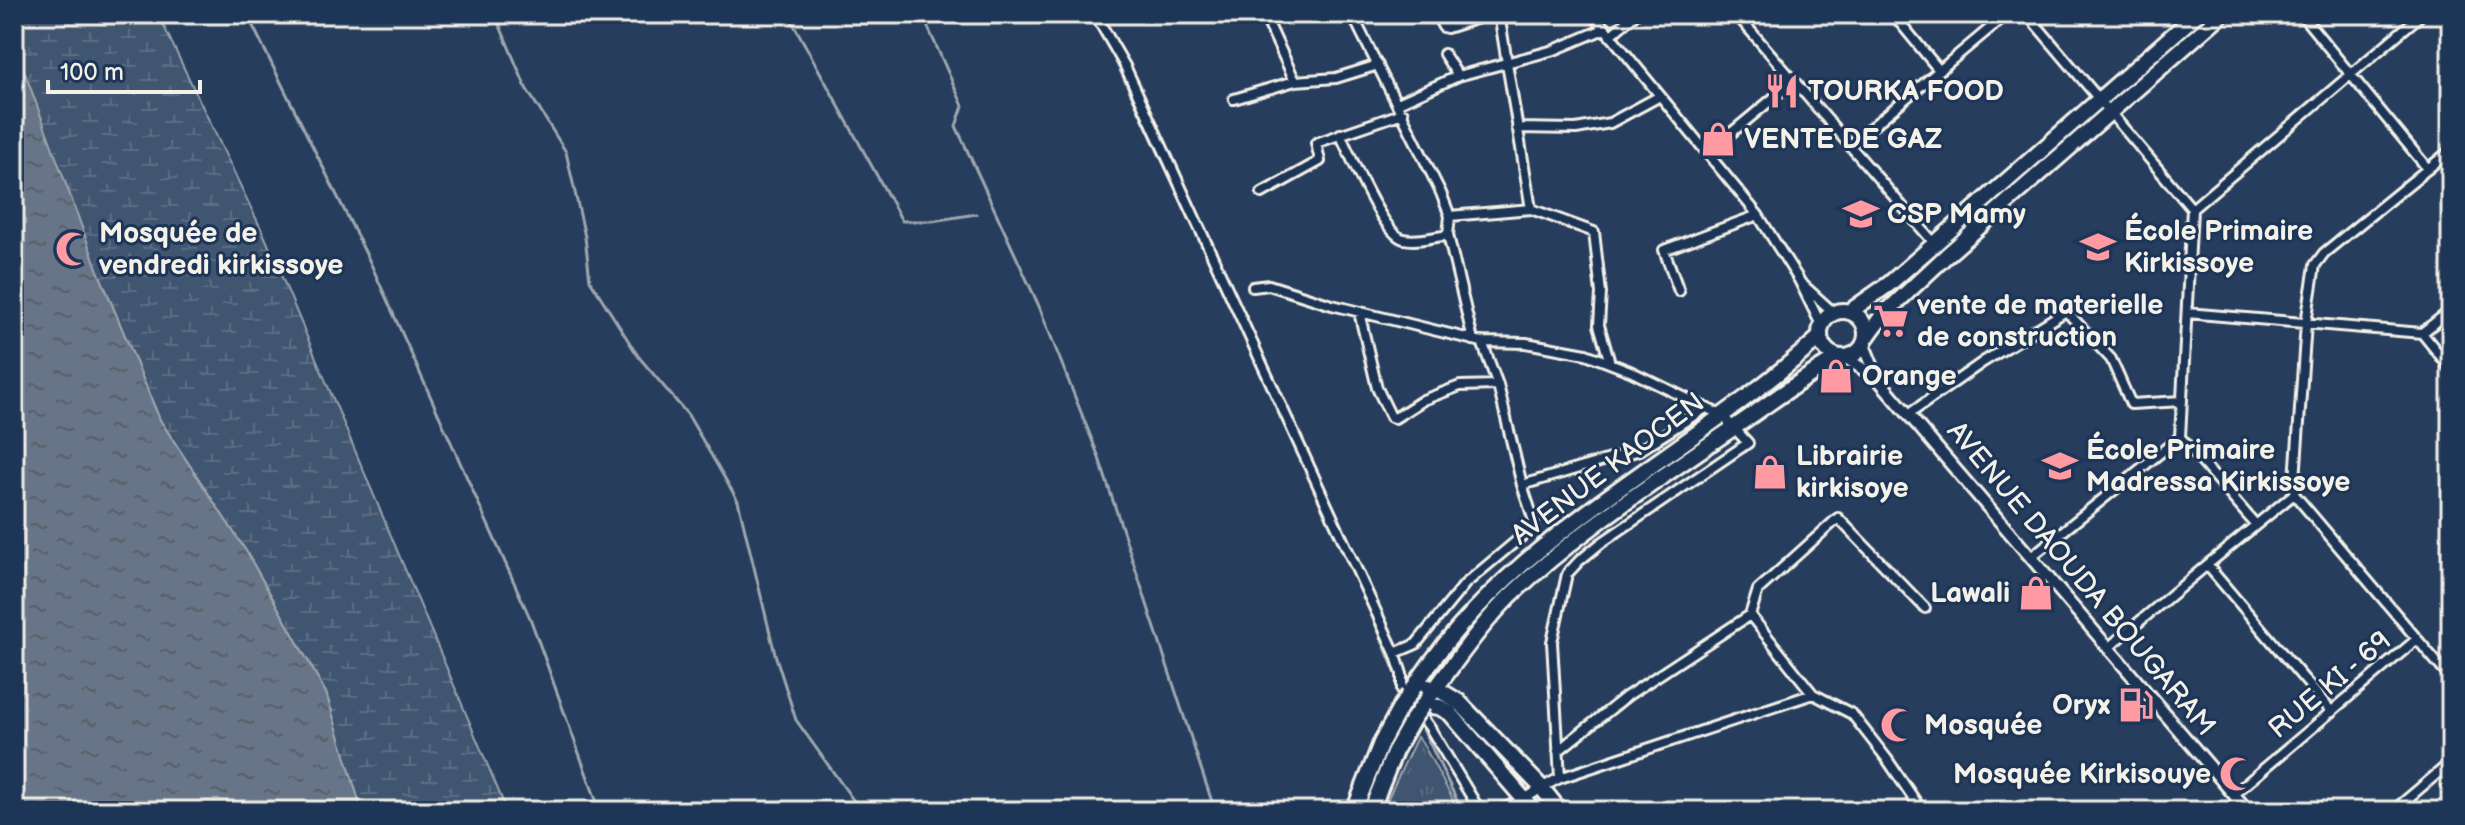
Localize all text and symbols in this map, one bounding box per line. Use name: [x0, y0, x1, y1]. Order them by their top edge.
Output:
scale bar: [48, 44, 200, 94]
text: 100 m: [60, 58, 124, 87]
restaurant icon: TOURKA FOOD: [1763, 72, 1801, 110]
place label: TOURKA FOOD: [1808, 75, 2004, 108]
shop icon: VENTE DE GAZ: [1699, 120, 1737, 158]
place label: VENTE DE GAZ: [1744, 123, 1942, 156]
school or university icon: CSP Mamy: [1842, 195, 1880, 233]
place label: CSP Mamy: [1887, 198, 2026, 231]
place label: École Primaire Kirkissoye: [2124, 212, 2313, 280]
place label: Mosquée de vendredi kirkissoye: [98, 217, 343, 282]
school or university icon: École Primaire Kirkissoye: [2079, 228, 2117, 266]
mosque icon: Mosquée de vendredi kirkissoye: [54, 230, 92, 268]
place label: vente de materielle de construction: [1916, 289, 2163, 354]
supermarket icon: vente de materielle de construction: [1872, 302, 1910, 340]
shop icon: Orange: [1817, 357, 1855, 395]
place label: Orange: [1862, 360, 1957, 393]
street label: AVENUE KAOCEN: [1505, 386, 1711, 552]
street label: AVENUE DAOUDA BOUGARAM: [1940, 415, 2222, 743]
place label: École Primaire Madressa Kirkissoye: [2086, 431, 2350, 499]
place label: Librairie kirkisoye: [1796, 440, 1908, 505]
school or university icon: École Primaire Madressa Kirkissoye: [2041, 447, 2079, 485]
shop icon: Librairie kirkisoye: [1751, 453, 1789, 491]
shop icon: Lawali: [2017, 574, 2055, 612]
place label: Lawali: [1930, 577, 2010, 610]
street label: RUE KI - 69: [2262, 624, 2398, 746]
fuel station icon: Oryx: [2117, 686, 2155, 724]
place label: Oryx: [2052, 689, 2111, 722]
mosque icon: Mosquée: [1879, 706, 1917, 744]
place label: Mosquée: [1924, 709, 2042, 742]
mosque icon: Mosquée Kirkisouye: [2218, 755, 2256, 793]
place label: Mosquée Kirkisouye: [1953, 758, 2211, 791]

